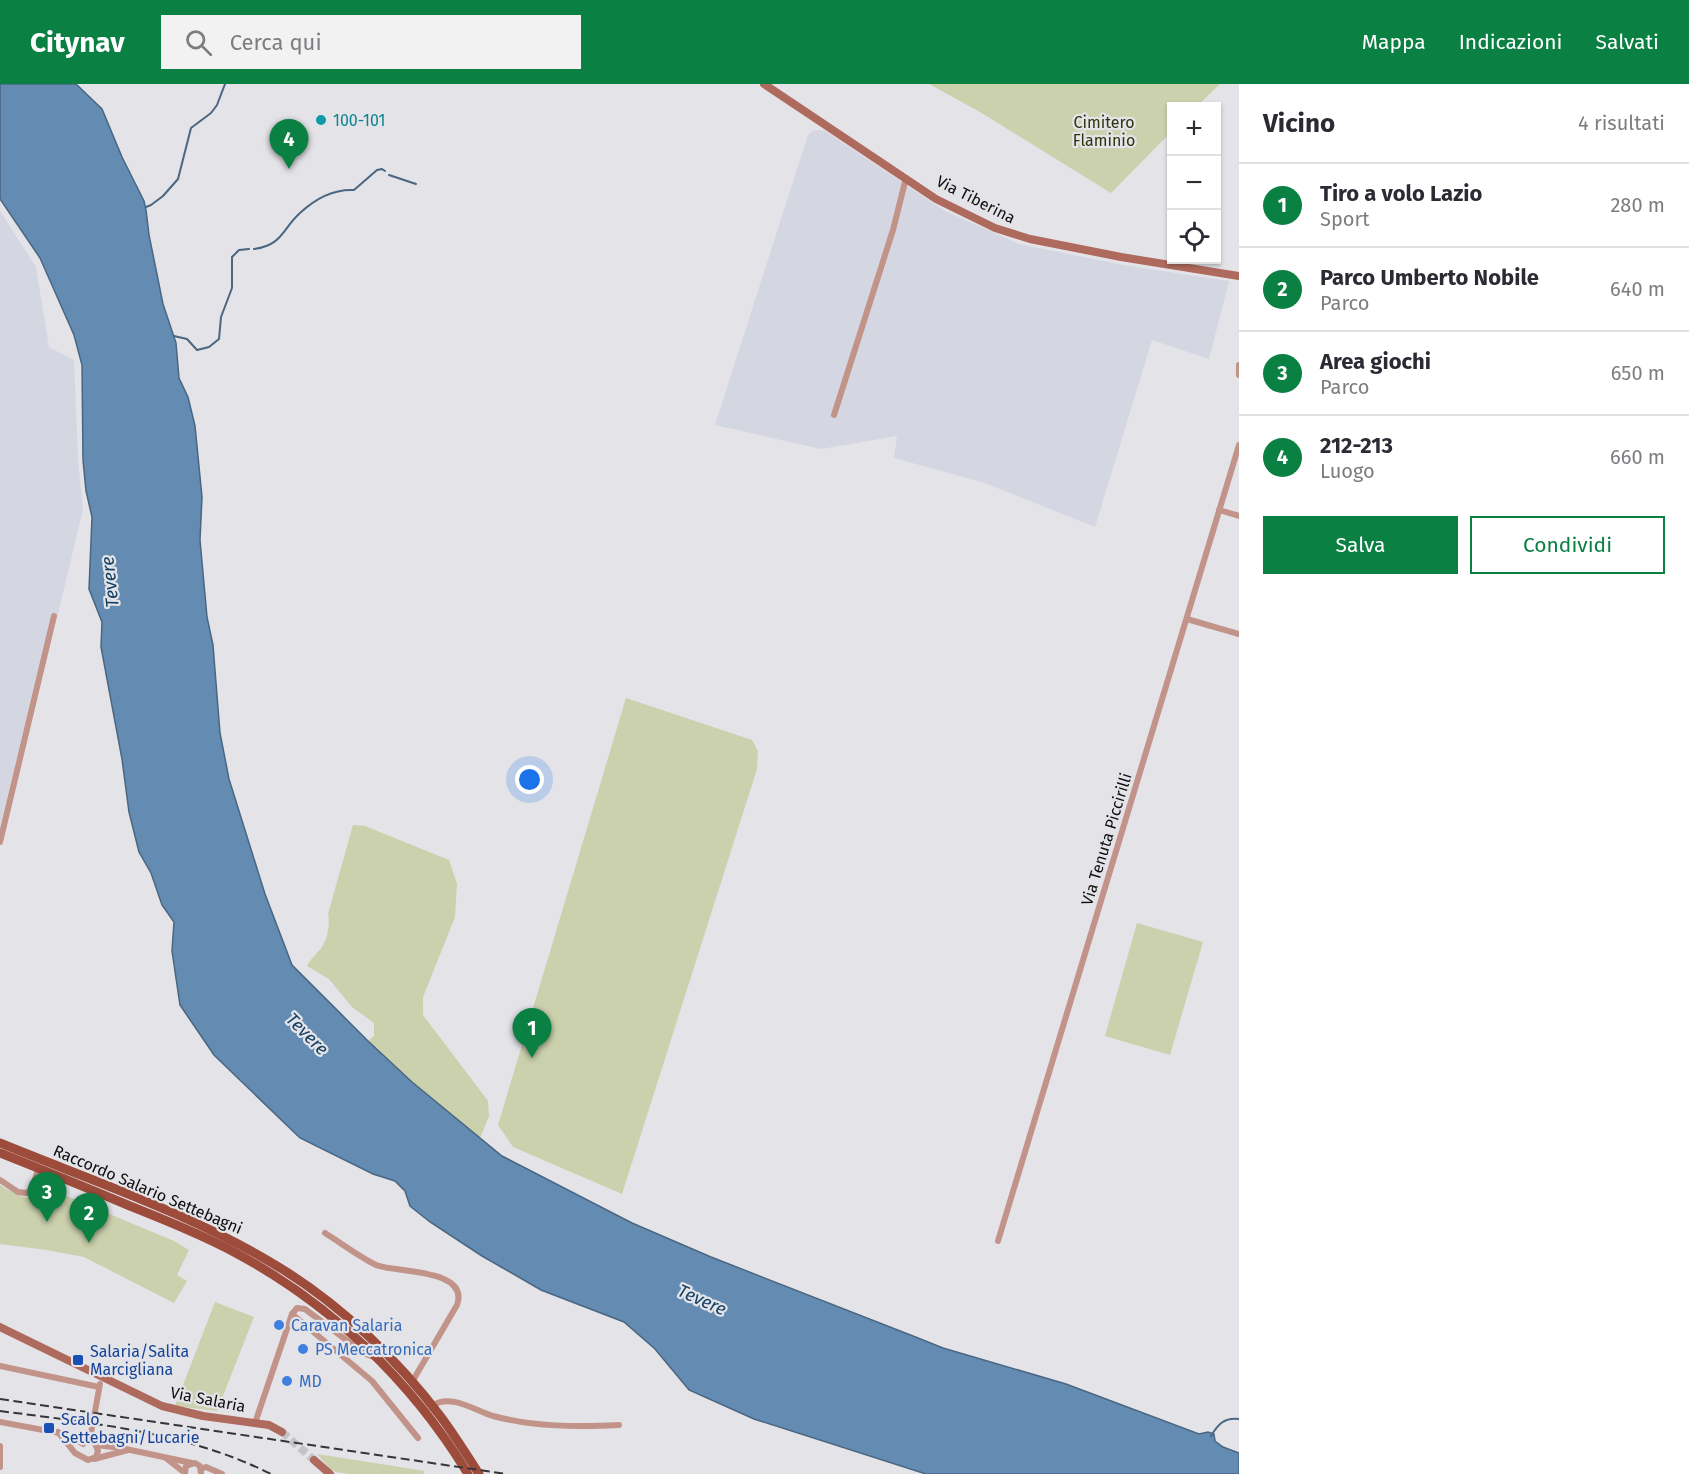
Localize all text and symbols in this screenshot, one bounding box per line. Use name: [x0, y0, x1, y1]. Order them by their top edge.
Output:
search box: [161, 15, 581, 69]
text: Citynav: [30, 26, 125, 59]
icon: search: [182, 26, 215, 59]
text: Cerca qui: [230, 29, 322, 56]
text: Mappa: [1362, 29, 1426, 55]
text: Indicazioni: [1459, 29, 1562, 55]
text: Salvati: [1595, 29, 1659, 55]
map controls: [1167, 102, 1221, 264]
button: +: [1167, 102, 1221, 156]
text: Vicino: [1263, 108, 1335, 139]
place label: 100-101: [333, 111, 386, 130]
text: 4 risultati: [1578, 111, 1665, 135]
marker: 100-101: [314, 113, 328, 127]
park label: Cimitero Flaminio: [1073, 113, 1135, 150]
pin: 4: [270, 120, 308, 169]
button: −: [1167, 156, 1221, 210]
street label: Via Tiberina: [933, 171, 1018, 227]
text: Tiro a volo Lazio: [1320, 180, 1482, 207]
text: 1: [1278, 193, 1287, 217]
text: 280 m: [1610, 193, 1665, 217]
text: Sport: [1320, 207, 1369, 231]
button: locate: [1167, 210, 1221, 264]
text: Parco Umberto Nobile: [1320, 264, 1539, 291]
text: 2: [1277, 277, 1288, 301]
text: 640 m: [1610, 277, 1665, 301]
text: Parco: [1320, 291, 1369, 315]
text: Area giochi: [1320, 348, 1431, 375]
text: 3: [1277, 361, 1288, 385]
text: 650 m: [1611, 361, 1665, 385]
text: Parco: [1320, 375, 1369, 399]
text: 212-213: [1320, 432, 1393, 459]
text: 4: [1277, 445, 1288, 469]
text: 660 m: [1610, 445, 1665, 469]
text: Luogo: [1320, 459, 1375, 483]
button: Salva: [1263, 516, 1458, 574]
button: Condividi: [1470, 516, 1665, 574]
water label: Tevere: [96, 555, 124, 609]
your location: [515, 765, 544, 794]
street label: Via Tenuta Piccirilli: [1077, 771, 1136, 908]
water label: Tevere: [281, 1008, 333, 1060]
pin: 1: [512, 1008, 552, 1058]
street label: Raccordo Salario Settebagni: [50, 1141, 245, 1238]
pin: 3: [28, 1172, 66, 1222]
pin: 2: [70, 1194, 109, 1243]
water label: Tevere: [674, 1280, 730, 1320]
place label: Caravan Salaria: [291, 1316, 403, 1335]
marker: Caravan Salaria: [272, 1318, 286, 1332]
place label: PS Meccatronica: [315, 1340, 433, 1359]
place label: Salaria/Salita Marcigliana: [90, 1342, 189, 1379]
marker: PS Meccatronica: [296, 1342, 310, 1356]
marker: Salaria/Salita Marcigliana: [71, 1353, 85, 1367]
place label: MD: [299, 1372, 322, 1391]
marker: MD: [280, 1374, 294, 1388]
street label: Via Salaria: [169, 1383, 247, 1416]
place label: Scalo Settebagni/Lucarie: [61, 1410, 200, 1447]
marker: Scalo Settebagni/Lucarie: [42, 1421, 56, 1435]

